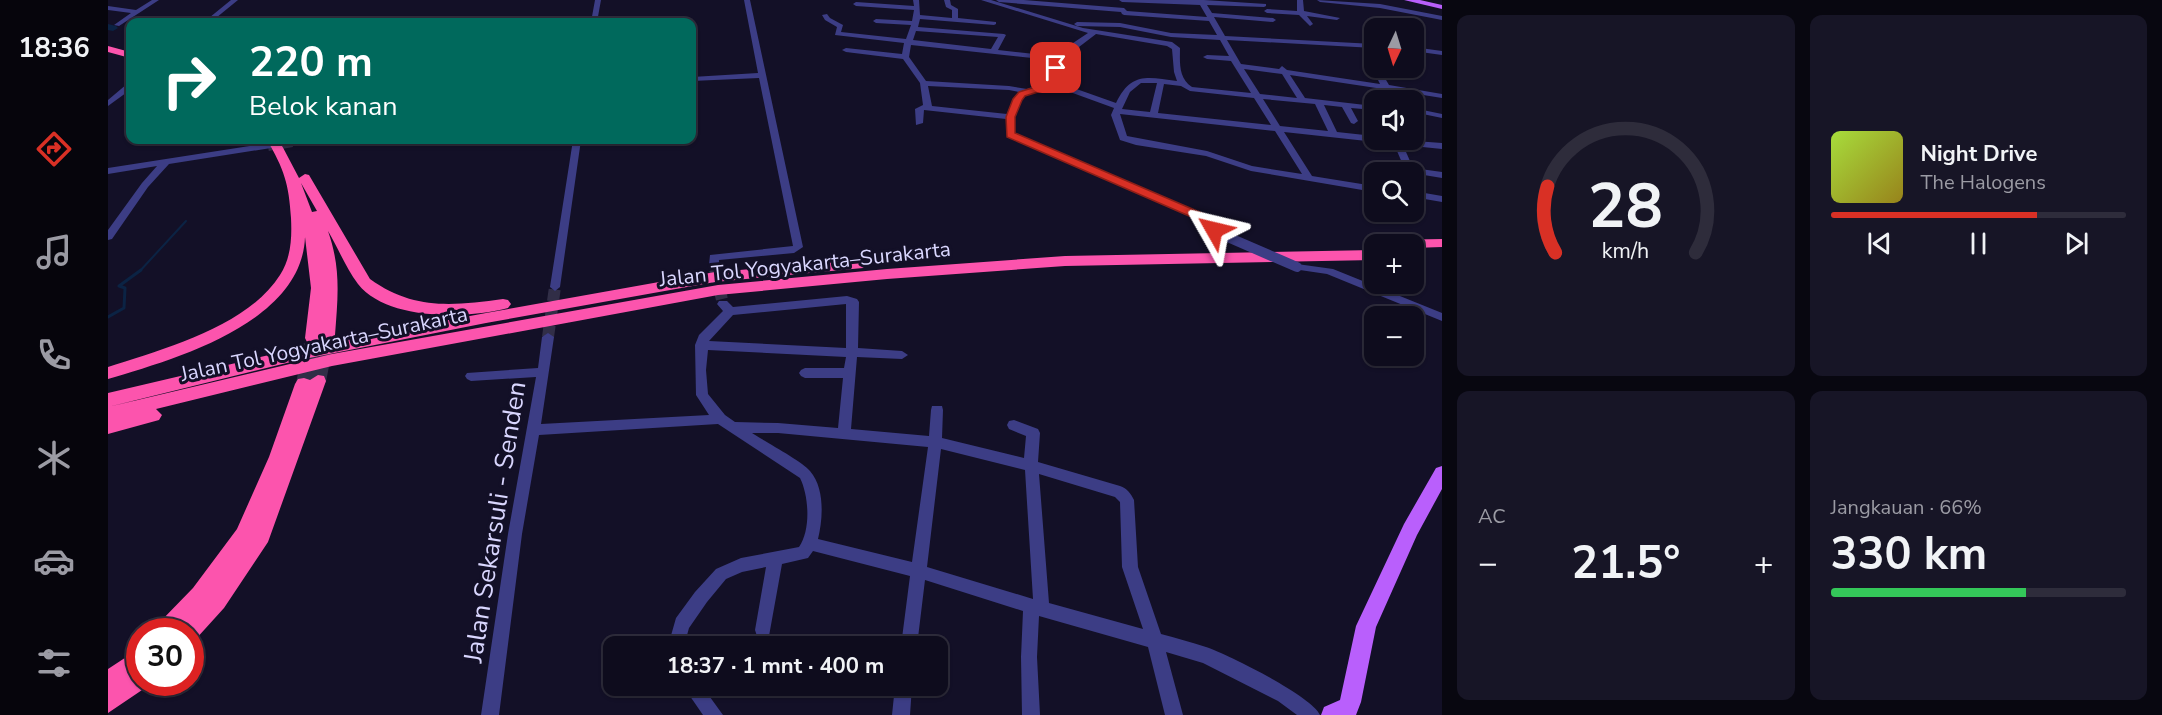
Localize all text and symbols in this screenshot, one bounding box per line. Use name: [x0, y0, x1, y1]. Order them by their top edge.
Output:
north arrow: [1364, 18, 1424, 78]
map controls: [1364, 18, 1424, 366]
text: 18:36: [18, 30, 90, 67]
text: 220 m: [249, 34, 373, 91]
icon: right: [150, 42, 228, 120]
pin: [1030, 42, 1081, 93]
icon: arrive: [1039, 51, 1072, 84]
text: Belok kanan: [249, 88, 398, 125]
button: sound: [1364, 90, 1424, 150]
icon: directions: [33, 128, 75, 170]
text: Night Drive: [1921, 139, 2037, 169]
button: search: [1364, 162, 1424, 222]
text: 28: [1588, 164, 1663, 249]
text: The Halogens: [1921, 169, 2046, 196]
position arrow: [1182, 198, 1246, 262]
icon: previous: [1863, 227, 1896, 260]
icon: pause: [1962, 227, 1995, 260]
icon: next: [2060, 227, 2093, 260]
icon: music: [33, 231, 75, 273]
button: +: [1364, 234, 1424, 294]
street label: Jalan Tol Yogyakarta–Surakarta: [657, 235, 952, 293]
text: km/h: [1602, 236, 1649, 266]
street label: Jalan Tol Yogyakarta–Surakarta: [177, 300, 470, 388]
button: −: [1364, 306, 1424, 366]
icon: phone: [33, 334, 75, 376]
street label: Jalan Sekarsuli - Senden: [455, 379, 535, 666]
icon: climate: [33, 437, 75, 479]
text: Jangkauan · 66%: [1831, 494, 1982, 521]
text: AC: [1478, 503, 1506, 530]
text: 330 km: [1831, 524, 1987, 585]
text: 21.5°: [1571, 533, 1680, 594]
icon: car: [33, 540, 75, 582]
text: −: [1478, 541, 1498, 586]
text: +: [1754, 541, 1774, 586]
speed limit sign: 30: [126, 618, 204, 696]
icon: filters: [33, 642, 75, 684]
text: 18:37 · 1 mnt · 400 m: [667, 651, 884, 681]

